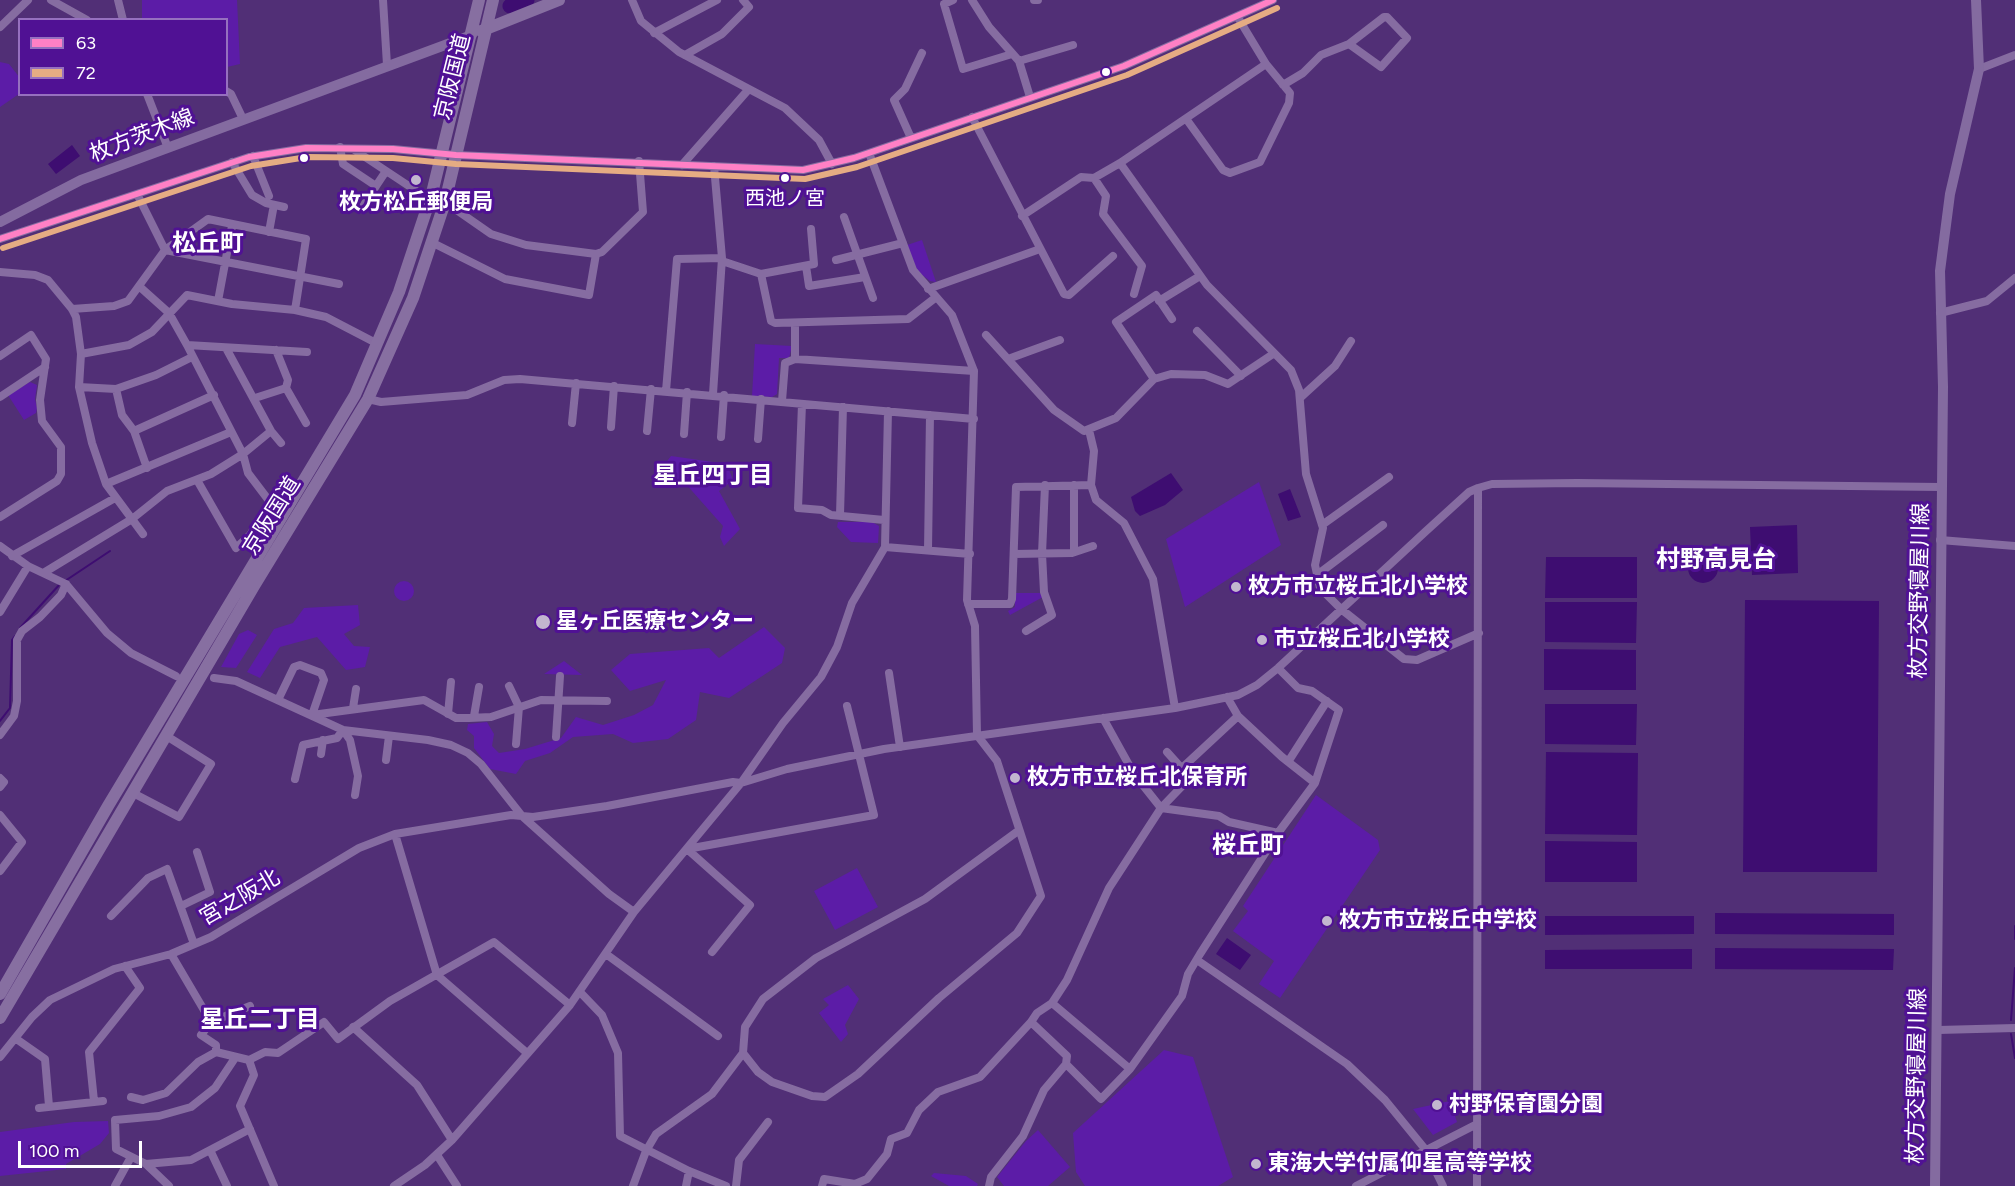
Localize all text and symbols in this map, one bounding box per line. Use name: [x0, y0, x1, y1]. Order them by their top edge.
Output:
legend: [18, 18, 228, 96]
street label: 京阪国道: [430, 31, 476, 123]
text: 63: [76, 32, 96, 54]
text: 72: [76, 62, 96, 84]
unlabelled marker: [1100, 66, 1112, 78]
street label: 枚方茨木線: [86, 104, 198, 168]
unlabelled marker: [298, 152, 310, 164]
marker: 西池ノ宮: [779, 172, 791, 184]
marker: 枚方松丘郵便局: [409, 173, 423, 187]
place label: 西池ノ宮: [745, 187, 825, 211]
place label: 枚方松丘郵便局: [339, 190, 493, 216]
district label: 松丘町: [172, 230, 244, 258]
district label: 星丘四丁目: [653, 462, 773, 490]
street label: 京阪国道: [237, 472, 307, 560]
street label: 枚方交野寝屋川線: [1905, 503, 1935, 679]
district label: 村野高見台: [1656, 546, 1776, 574]
place label: 枚方市立桜丘北小学校: [1248, 574, 1468, 600]
marker: 枚方市立桜丘北小学校: [1229, 580, 1243, 594]
place label: 星ヶ丘医療センター: [556, 609, 754, 635]
marker: 星ヶ丘医療センター: [534, 613, 552, 631]
place label: 市立桜丘北小学校: [1274, 627, 1450, 653]
marker: 市立桜丘北小学校: [1255, 633, 1269, 647]
place label: 枚方市立桜丘北保育所: [1027, 765, 1247, 791]
marker: 枚方市立桜丘北保育所: [1008, 771, 1022, 785]
district label: 桜丘町: [1212, 832, 1284, 860]
street label: 宮之阪北: [195, 865, 285, 931]
place label: 枚方市立桜丘中学校: [1339, 908, 1537, 934]
marker: 枚方市立桜丘中学校: [1320, 914, 1334, 928]
street label: 枚方交野寝屋川線: [1902, 988, 1932, 1164]
district label: 星丘二丁目: [200, 1006, 320, 1034]
place label: 村野保育園分園: [1449, 1092, 1603, 1118]
marker: 村野保育園分園: [1430, 1098, 1444, 1112]
scale bar: [21, 1129, 146, 1167]
text: 100 m: [29, 1140, 79, 1162]
place label: 東海大学付属仰星高等学校: [1268, 1151, 1532, 1177]
marker: 東海大学付属仰星高等学校: [1249, 1157, 1263, 1171]

